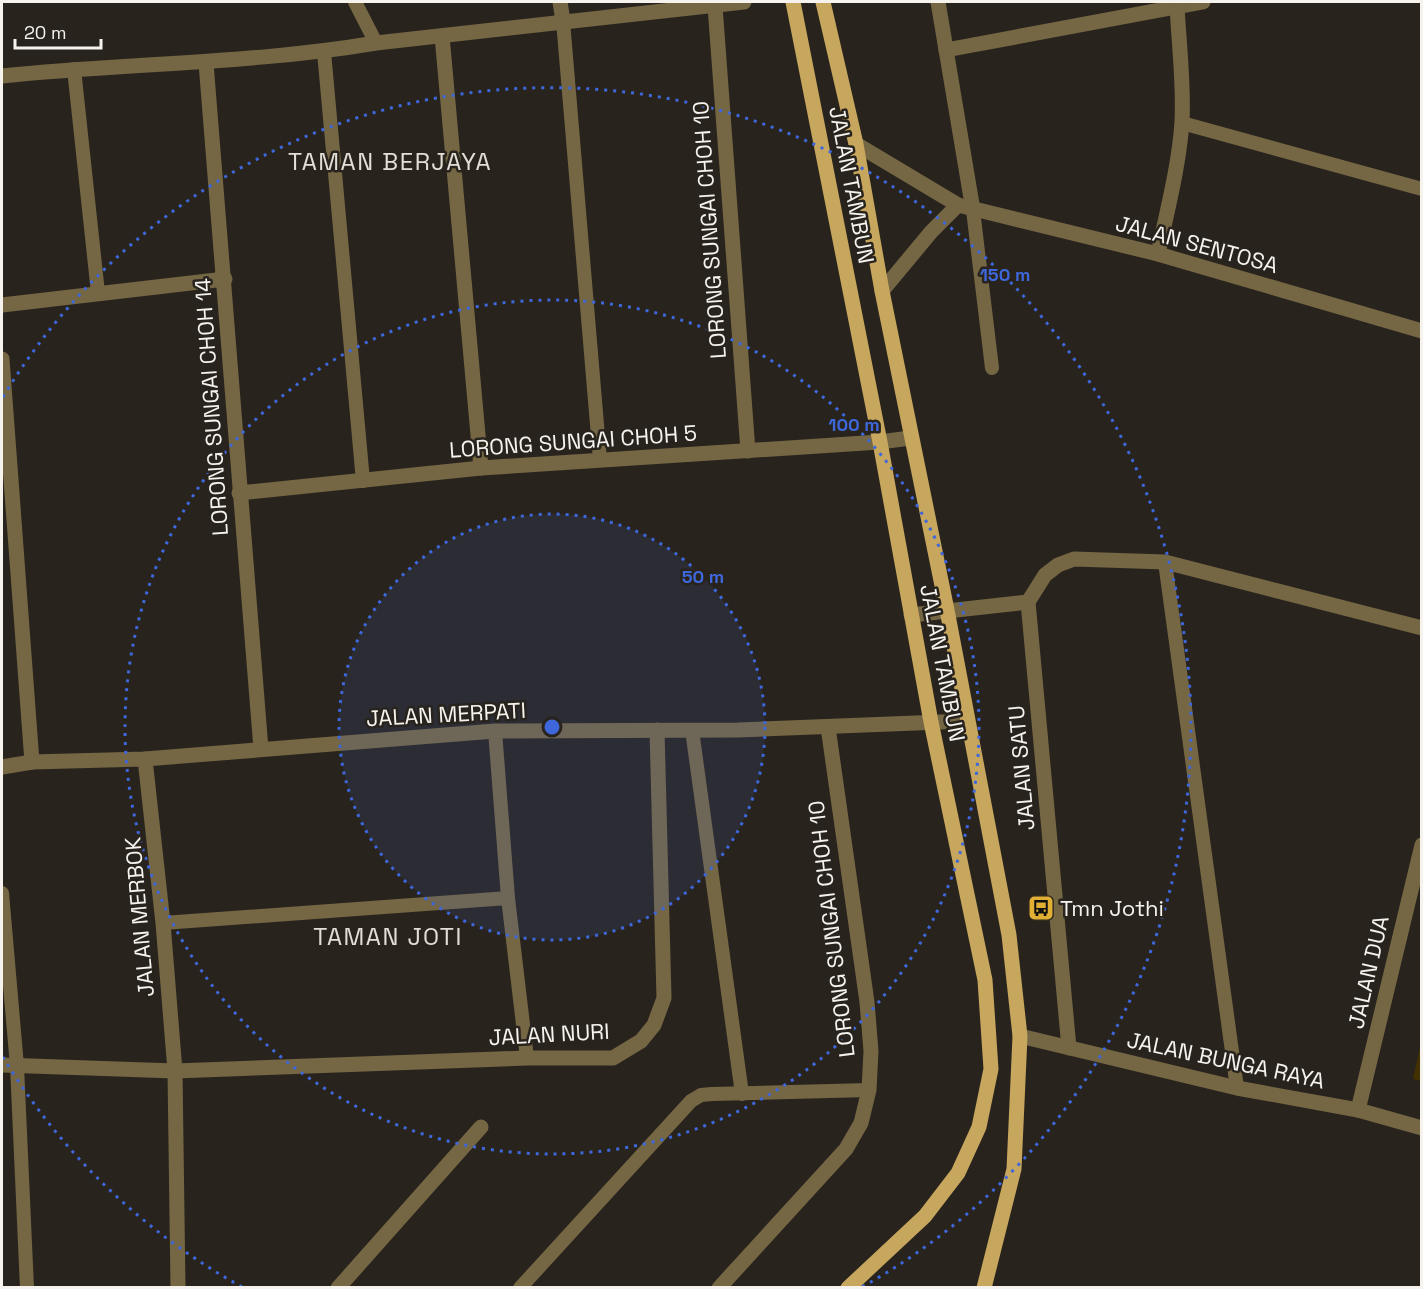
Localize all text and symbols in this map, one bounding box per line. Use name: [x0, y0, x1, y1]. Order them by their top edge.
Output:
scale bar: [15, 12, 100, 50]
text: 20 m: [24, 21, 67, 44]
street label: LORONG SUNGAI CHOH 10: [686, 100, 732, 360]
street label: JALAN TAMBUN: [823, 104, 881, 266]
district label: TAMAN BERJAYA: [288, 146, 492, 177]
street label: JALAN SENTOSA: [1113, 209, 1281, 279]
text: 150 m: [980, 263, 1030, 286]
street label: LORONG SUNGAI CHOH 14: [188, 277, 234, 537]
text: 100 m: [828, 413, 880, 436]
street label: LORONG SUNGAI CHOH 5: [448, 418, 698, 464]
text: 50 m: [682, 565, 724, 588]
street label: JALAN TAMBUN: [914, 582, 972, 744]
street label: JALAN MERPATI: [365, 696, 527, 732]
street label: JALAN SATU: [1002, 704, 1040, 832]
centre of rings: [542, 717, 562, 737]
street label: LORONG SUNGAI CHOH 10: [801, 799, 861, 1059]
street label: JALAN MERBOK: [118, 835, 160, 998]
bus stop icon: Tmn Jothi: [1026, 893, 1056, 923]
place label: Tmn Jothi: [1060, 894, 1164, 922]
street label: JALAN DUA: [1341, 913, 1395, 1031]
district label: TAMAN JOTI: [313, 921, 463, 952]
street label: JALAN NURI: [488, 1017, 610, 1051]
street label: JALAN BUNGA RAYA: [1124, 1025, 1328, 1095]

